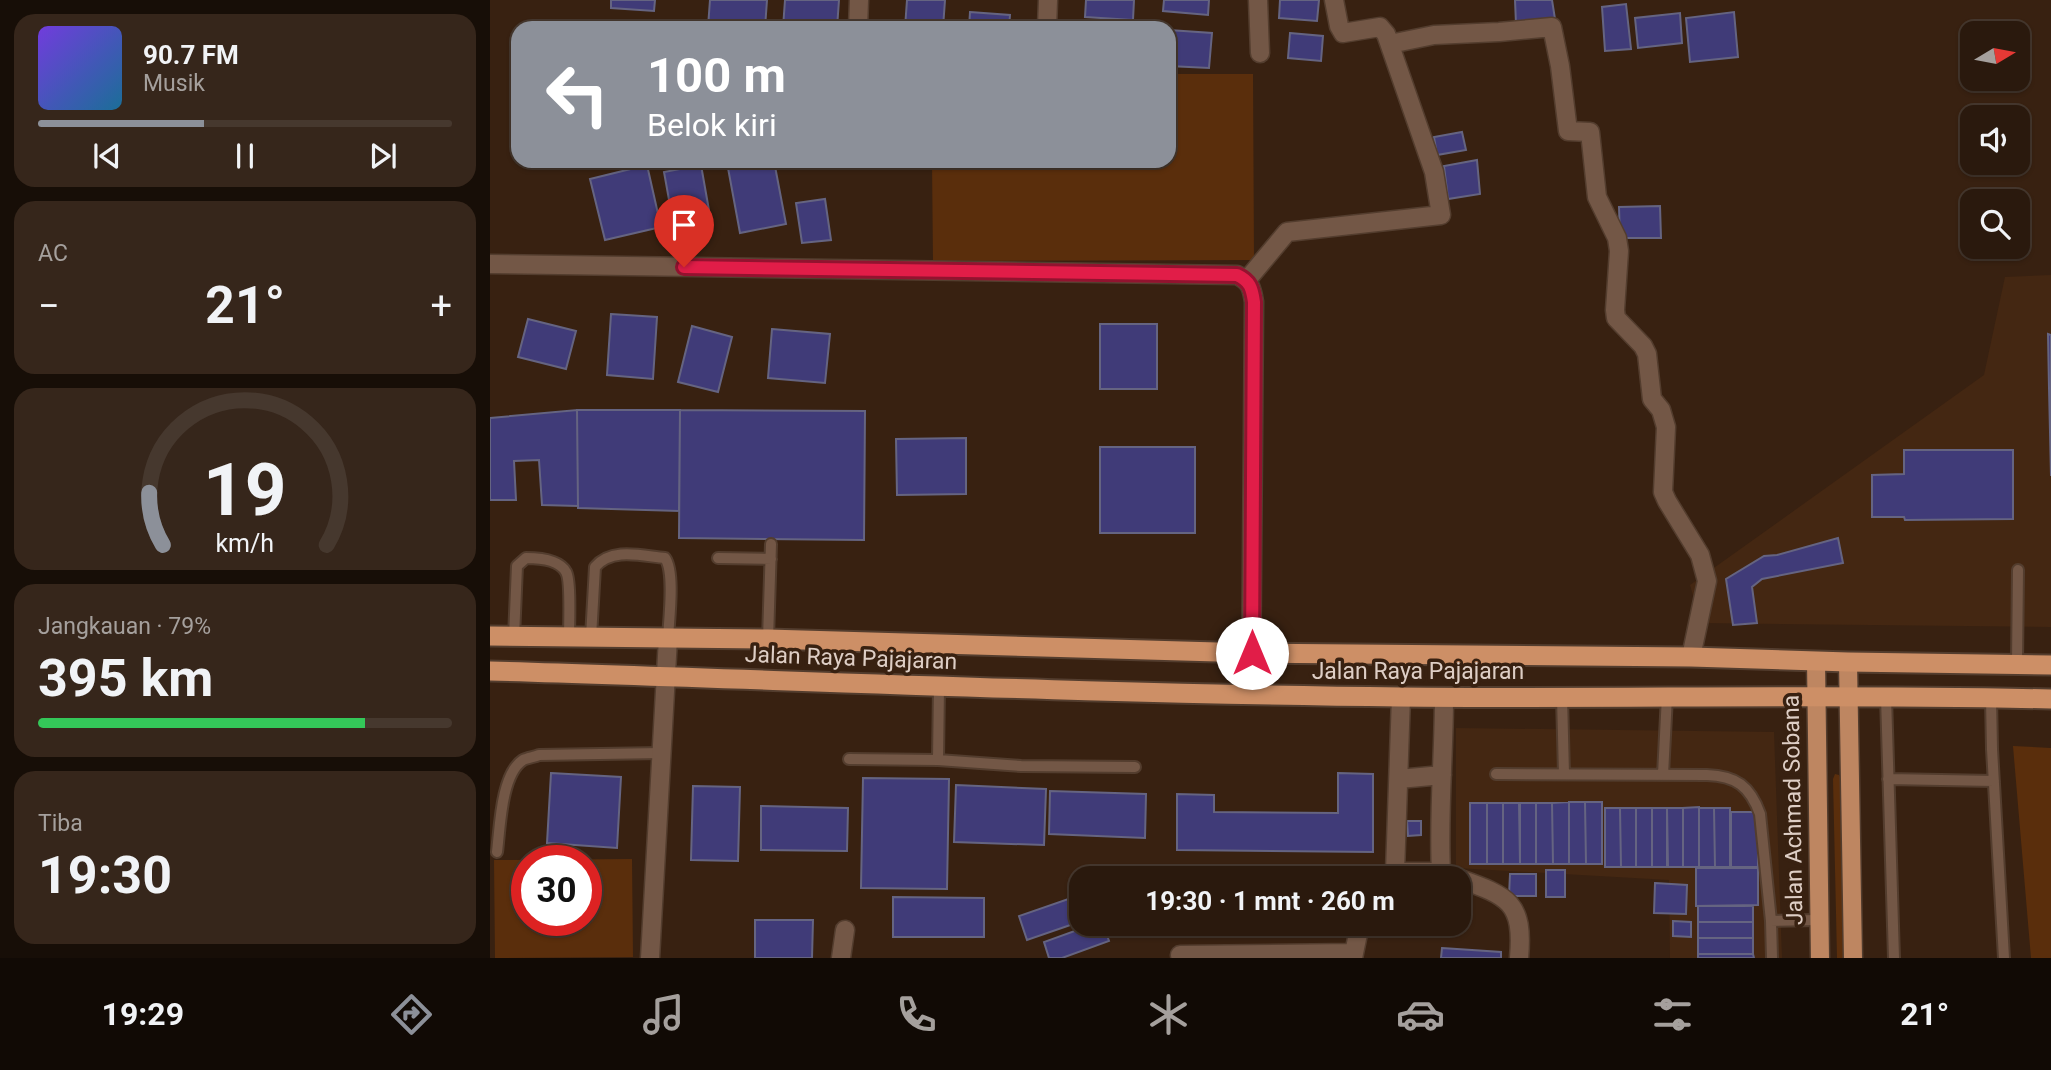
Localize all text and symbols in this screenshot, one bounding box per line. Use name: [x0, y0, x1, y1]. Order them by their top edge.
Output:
north arrow: [1960, 21, 2030, 91]
map controls: [1960, 21, 2030, 259]
text: 90.7 FM: [143, 40, 239, 70]
text: 100 m: [647, 47, 786, 104]
icon: left: [532, 49, 623, 140]
text: Musik: [143, 70, 205, 97]
button: sound: [1960, 105, 2030, 175]
text: Belok kiri: [647, 106, 777, 144]
icon: previous: [88, 137, 126, 175]
icon: pause: [226, 137, 264, 175]
icon: next: [364, 137, 402, 175]
button: search: [1960, 189, 2030, 259]
pin: [654, 195, 714, 267]
icon: arrive: [665, 206, 703, 244]
text: AC: [38, 240, 68, 267]
text: 21°: [205, 275, 285, 336]
text: −: [38, 284, 60, 328]
text: +: [430, 284, 452, 328]
text: 19: [203, 447, 287, 533]
text: km/h: [216, 529, 274, 558]
text: Jangkauan · 79%: [38, 613, 211, 640]
position arrow: [1215, 616, 1289, 690]
street label: Jalan Raya Pajajaran: [744, 641, 958, 675]
text: 395 km: [38, 648, 213, 709]
street label: Jalan Raya Pajajaran: [1312, 658, 1524, 685]
street label: Jalan Achmad Sobana: [1777, 695, 1809, 925]
text: Tiba: [38, 810, 83, 837]
text: 19:30: [38, 845, 172, 906]
speed limit sign: 30: [511, 845, 602, 936]
text: 19:30 · 1 mnt · 260 m: [1145, 886, 1395, 916]
icon: directions: [387, 990, 436, 1039]
icon: music: [639, 990, 688, 1039]
icon: phone: [892, 990, 941, 1039]
icon: climate: [1144, 990, 1193, 1039]
icon: car: [1396, 990, 1445, 1039]
icon: filters: [1648, 990, 1697, 1039]
text: 19:29: [102, 995, 184, 1033]
text: 21°: [1900, 995, 1949, 1033]

